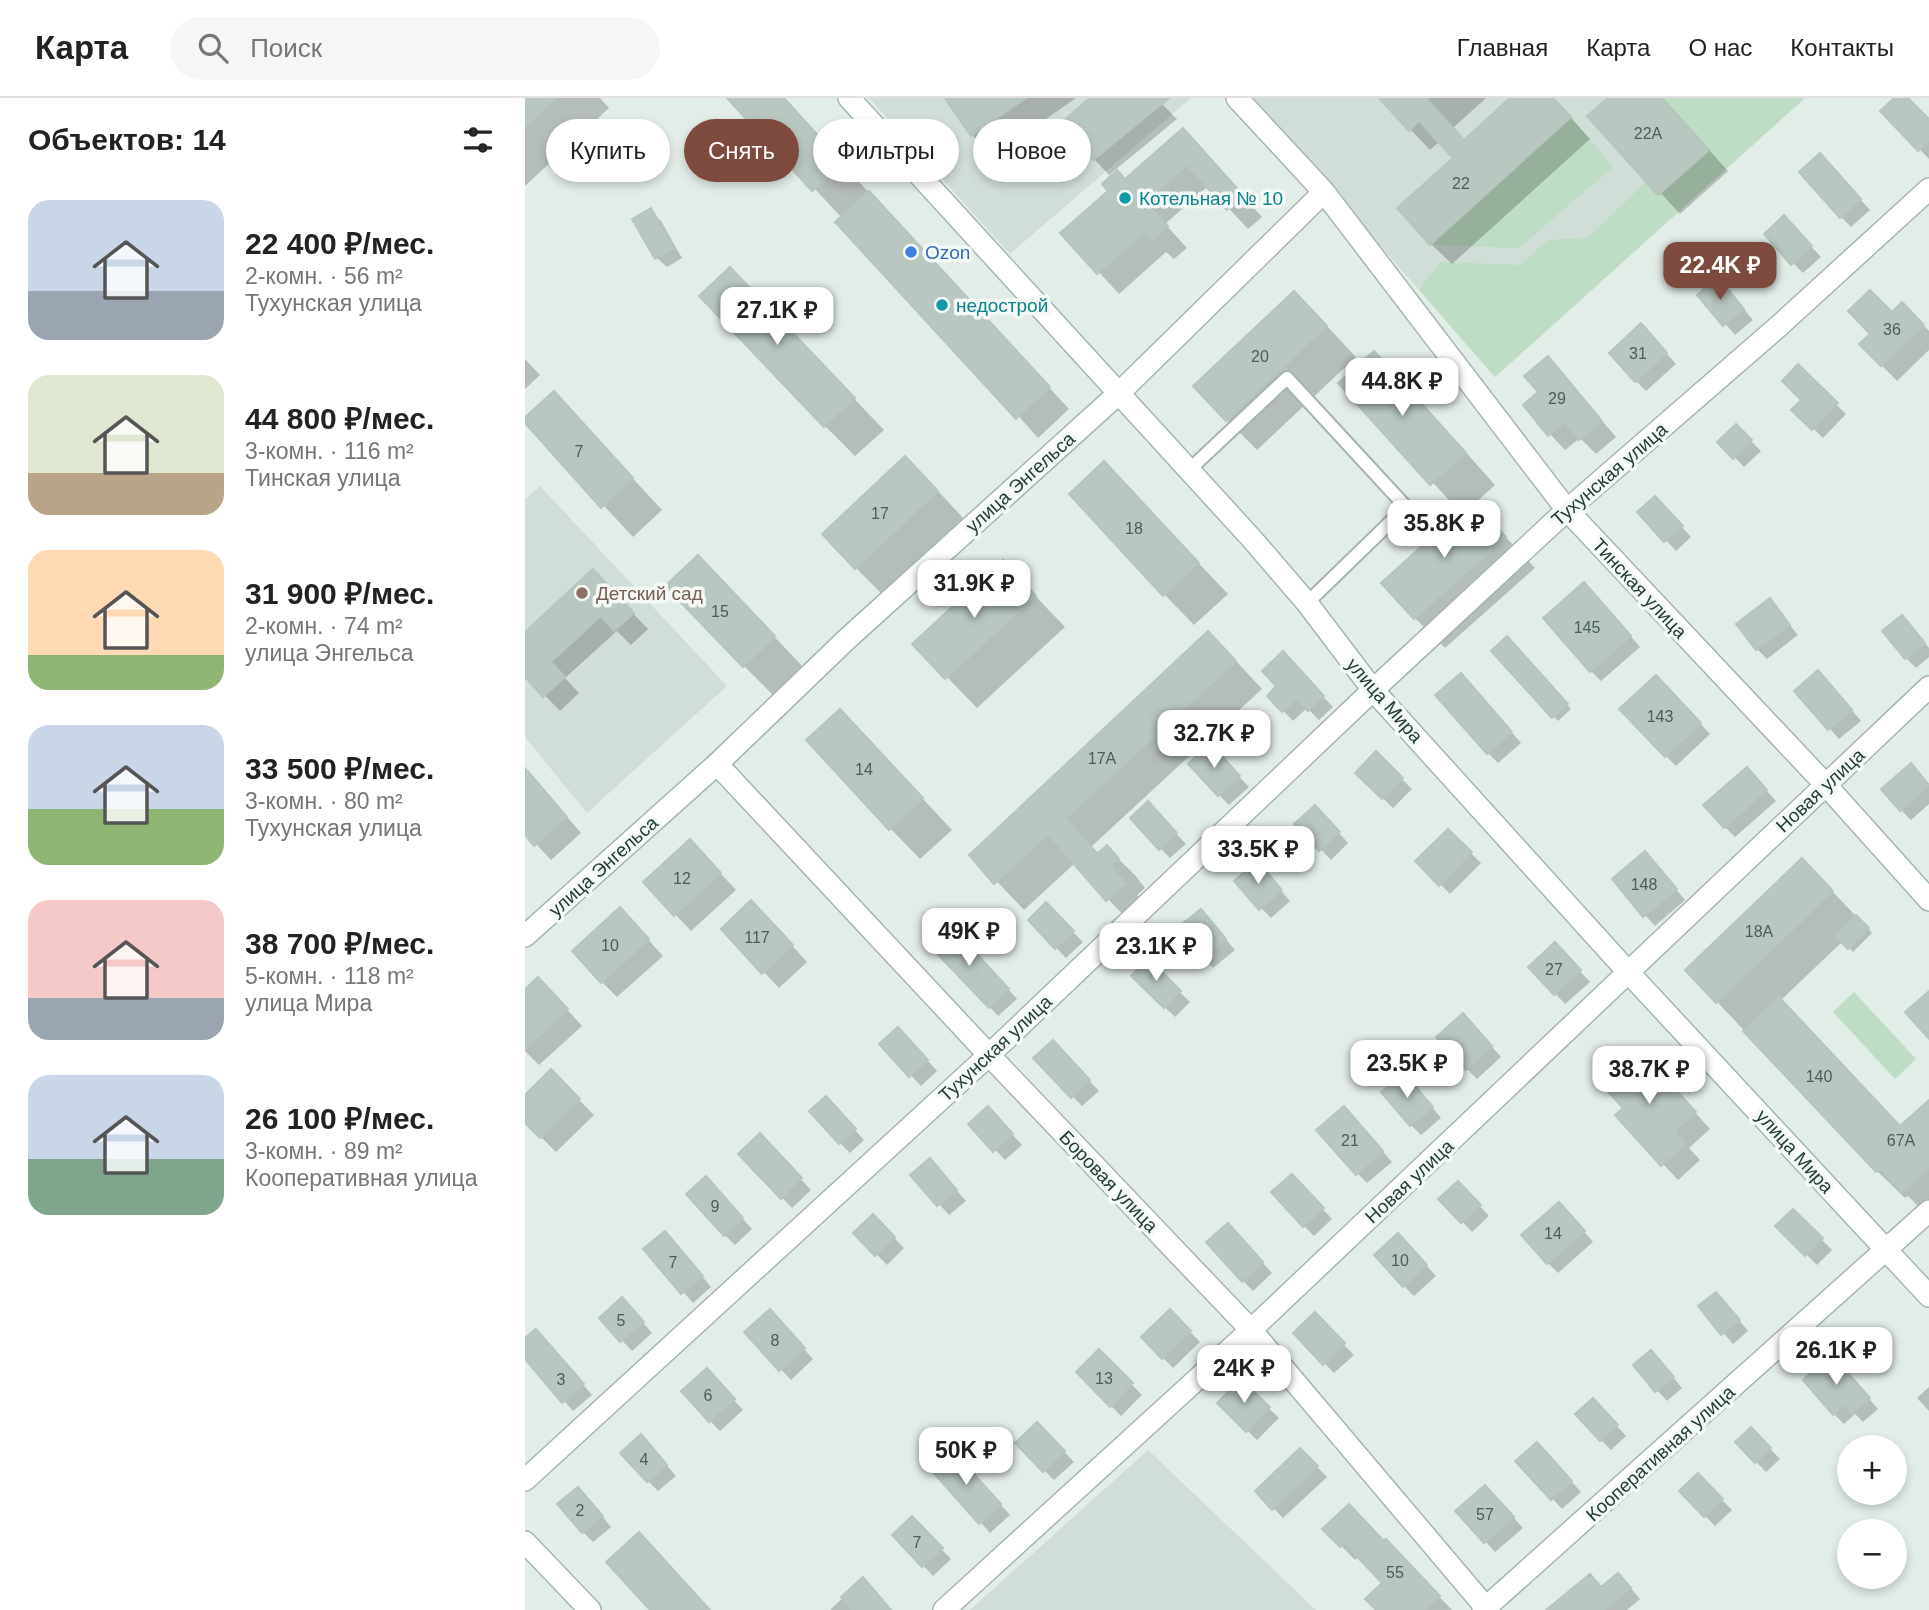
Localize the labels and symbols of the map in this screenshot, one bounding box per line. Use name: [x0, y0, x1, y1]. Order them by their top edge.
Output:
house number: 22А: [1634, 125, 1663, 142]
house number: 22: [1452, 175, 1470, 192]
place label: Котельная № 10: [1139, 188, 1283, 209]
marker: Котельная № 10: [1117, 190, 1133, 206]
place label: Ozon: [925, 242, 970, 263]
pin: 22.4K ₽: [1655, 242, 1785, 302]
marker: Ozon: [903, 244, 919, 260]
pin: 27.1K ₽: [712, 288, 842, 347]
place label: недострой: [956, 295, 1048, 316]
marker: недострой: [934, 297, 950, 313]
house number: 36: [1883, 321, 1901, 338]
house number: 31: [1629, 345, 1647, 362]
house number: 20: [1251, 348, 1269, 365]
pin: 44.8K ₽: [1337, 358, 1467, 418]
house number: 29: [1548, 390, 1566, 407]
street label: Тухунская улица: [1547, 418, 1672, 530]
street label: улица Энгельса: [962, 428, 1079, 537]
house number: 7: [575, 443, 584, 460]
pin: 35.8K ₽: [1379, 500, 1509, 560]
house number: 17: [871, 505, 889, 522]
house number: 18: [1125, 520, 1143, 537]
street label: Тинская улица: [1588, 534, 1691, 643]
pin: 31.9K ₽: [909, 560, 1039, 620]
place label: Детский сад: [596, 583, 703, 604]
marker: Детский сад: [574, 585, 590, 601]
house number: 15: [711, 603, 729, 620]
house number: 145: [1574, 619, 1600, 636]
street label: улица Мира: [1342, 654, 1427, 747]
house number: 143: [1647, 708, 1673, 725]
pin: 32.7K ₽: [1149, 710, 1279, 770]
street label: Новая улица: [1772, 744, 1869, 836]
house number: 17А: [1088, 750, 1117, 767]
house number: 14: [855, 761, 873, 778]
street label: улица Энгельса: [545, 812, 662, 921]
pin: 33.5K ₽: [1193, 826, 1323, 886]
house number: 12: [673, 870, 691, 887]
house number: 148: [1631, 876, 1657, 893]
pin: 49K ₽: [920, 908, 1018, 968]
house number: 18А: [1745, 923, 1774, 940]
pin: 23.1K ₽: [1091, 924, 1221, 983]
house number: 117: [744, 929, 770, 946]
house number: 10: [601, 937, 619, 954]
house number: 27: [1545, 961, 1563, 978]
street label: Тухунская улица: [935, 991, 1056, 1106]
pin: 23.5K ₽: [1342, 1040, 1472, 1100]
pin: 38.7K ₽: [1584, 1046, 1714, 1106]
house number: 140: [1806, 1068, 1832, 1085]
street label: улица Мира: [1752, 1105, 1838, 1198]
street label: Боровая улица: [1055, 1126, 1162, 1237]
house number: 21: [1341, 1132, 1359, 1149]
house number: 67А: [1887, 1132, 1916, 1149]
street label: Новая улица: [1361, 1135, 1458, 1227]
house number: 9: [711, 1198, 720, 1215]
house number: 14: [1544, 1225, 1562, 1242]
house number: 10: [1391, 1252, 1409, 1269]
house number: 7: [669, 1254, 678, 1271]
house number: 5: [617, 1312, 626, 1329]
pin: 26.1K ₽: [1771, 1328, 1901, 1387]
house number: 8: [771, 1332, 780, 1349]
pin: 24K ₽: [1195, 1346, 1293, 1405]
house number: 13: [1095, 1370, 1113, 1387]
house number: 3: [557, 1371, 566, 1388]
street label: Кооперативная улица: [1582, 1381, 1739, 1525]
house number: 6: [704, 1387, 713, 1404]
pin: 50K ₽: [917, 1428, 1015, 1487]
house number: 4: [640, 1451, 649, 1468]
house number: 2: [576, 1502, 585, 1519]
house number: 57: [1476, 1506, 1494, 1523]
house number: 7: [913, 1534, 922, 1551]
house number: 55: [1386, 1564, 1404, 1581]

